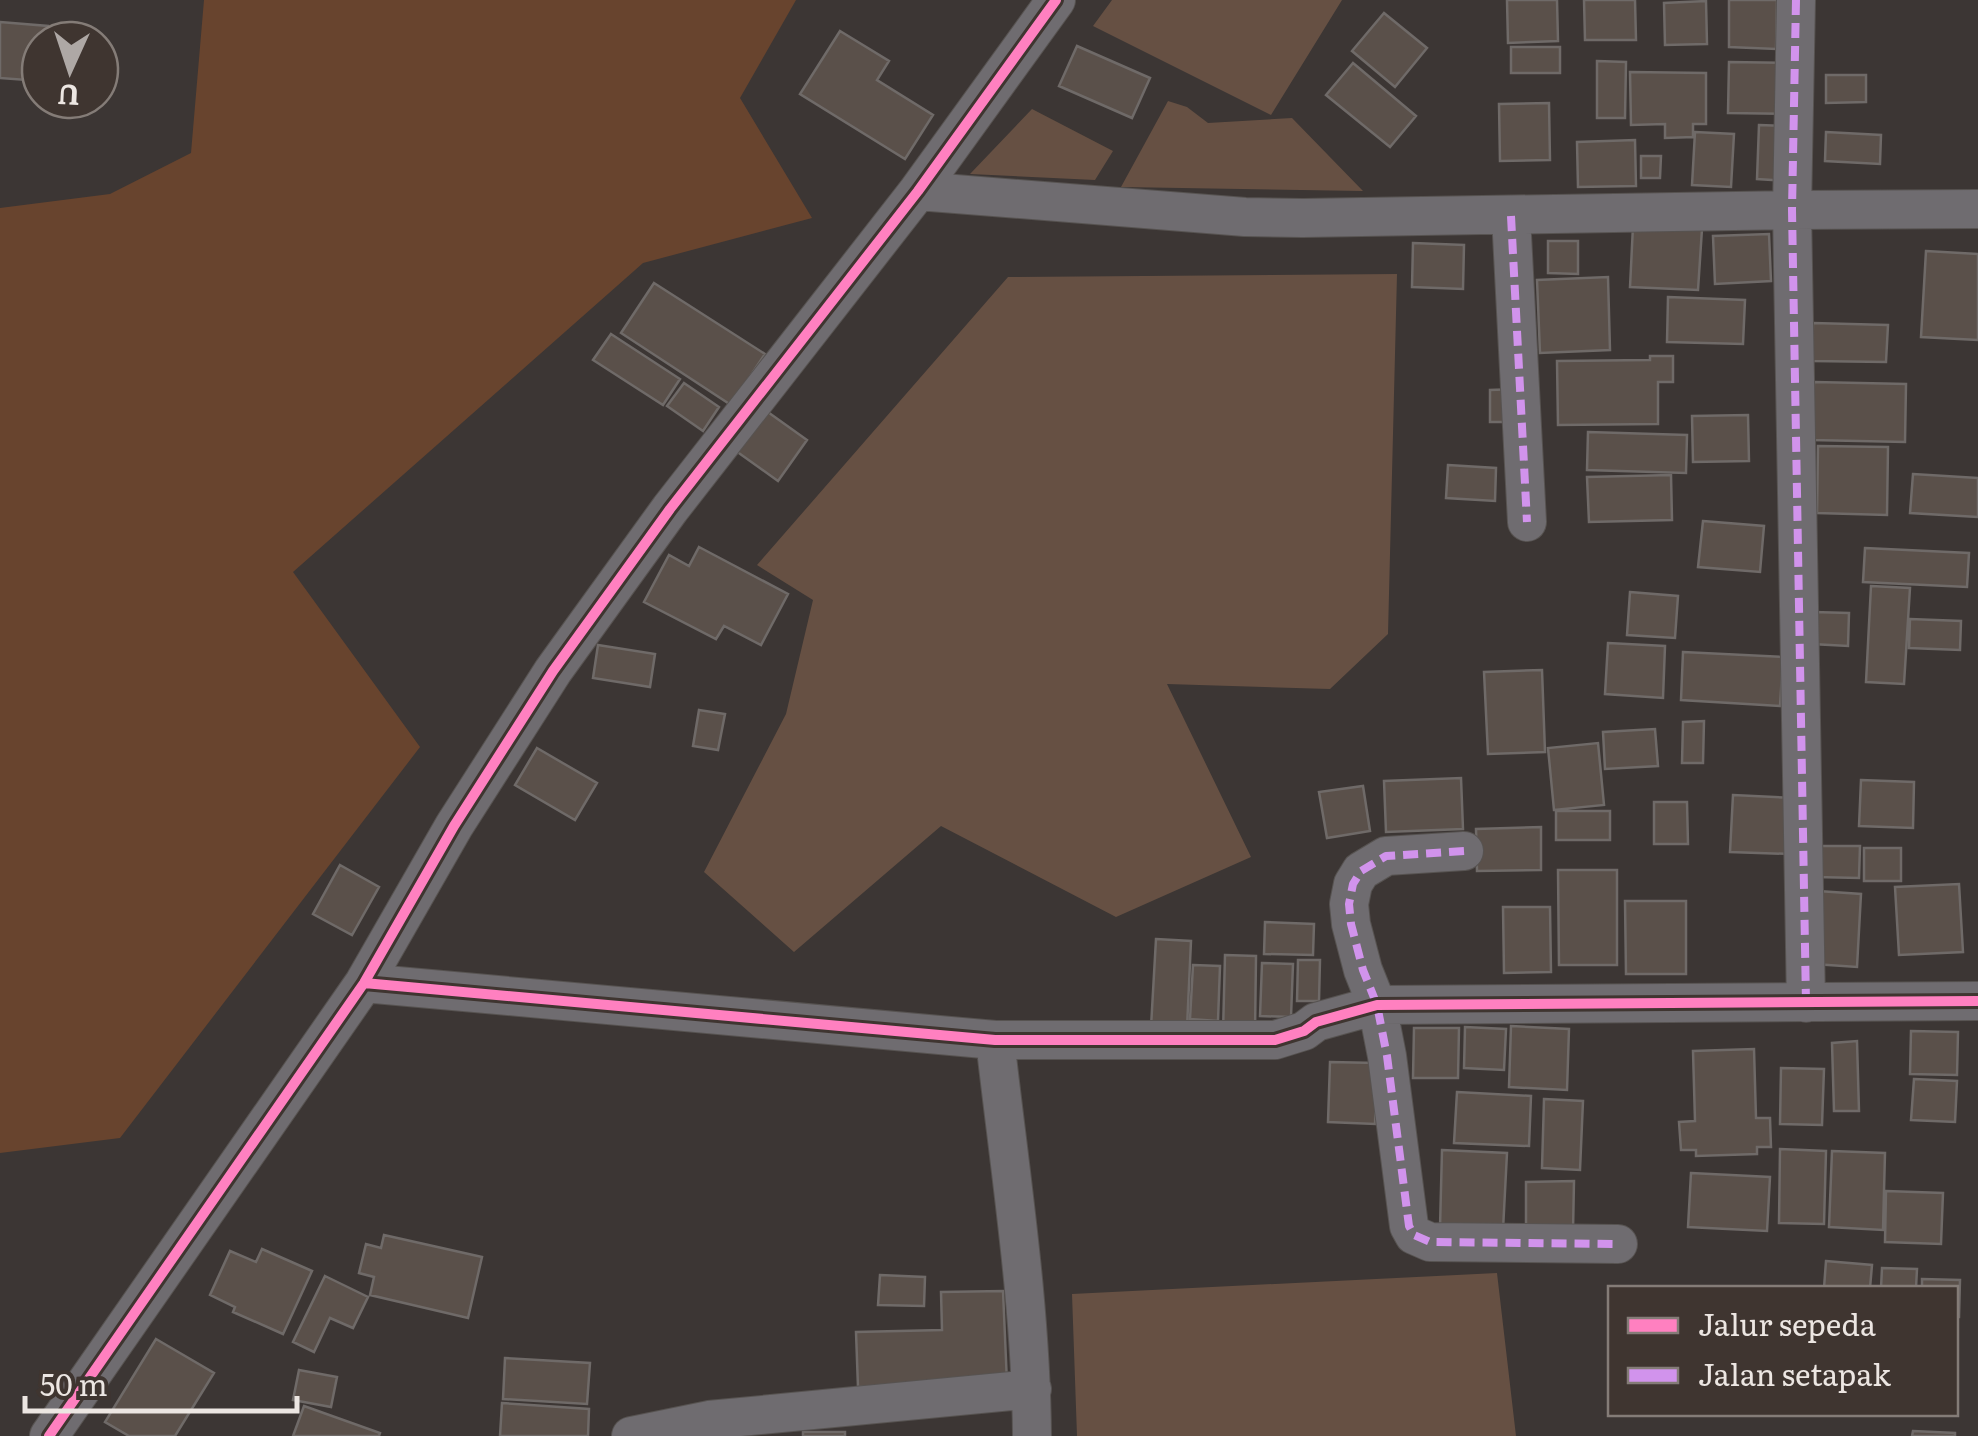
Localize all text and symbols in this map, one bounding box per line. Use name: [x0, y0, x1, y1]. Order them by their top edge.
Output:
north arrow: [20, 20, 120, 120]
text: U: [56, 75, 81, 119]
legend: [1608, 1286, 1958, 1416]
text: Jalur sepeda: [1698, 1301, 1877, 1345]
scale bar: [25, 1351, 298, 1413]
text: Jalan setapak: [1698, 1351, 1892, 1395]
text: 50 m: [40, 1361, 108, 1405]

